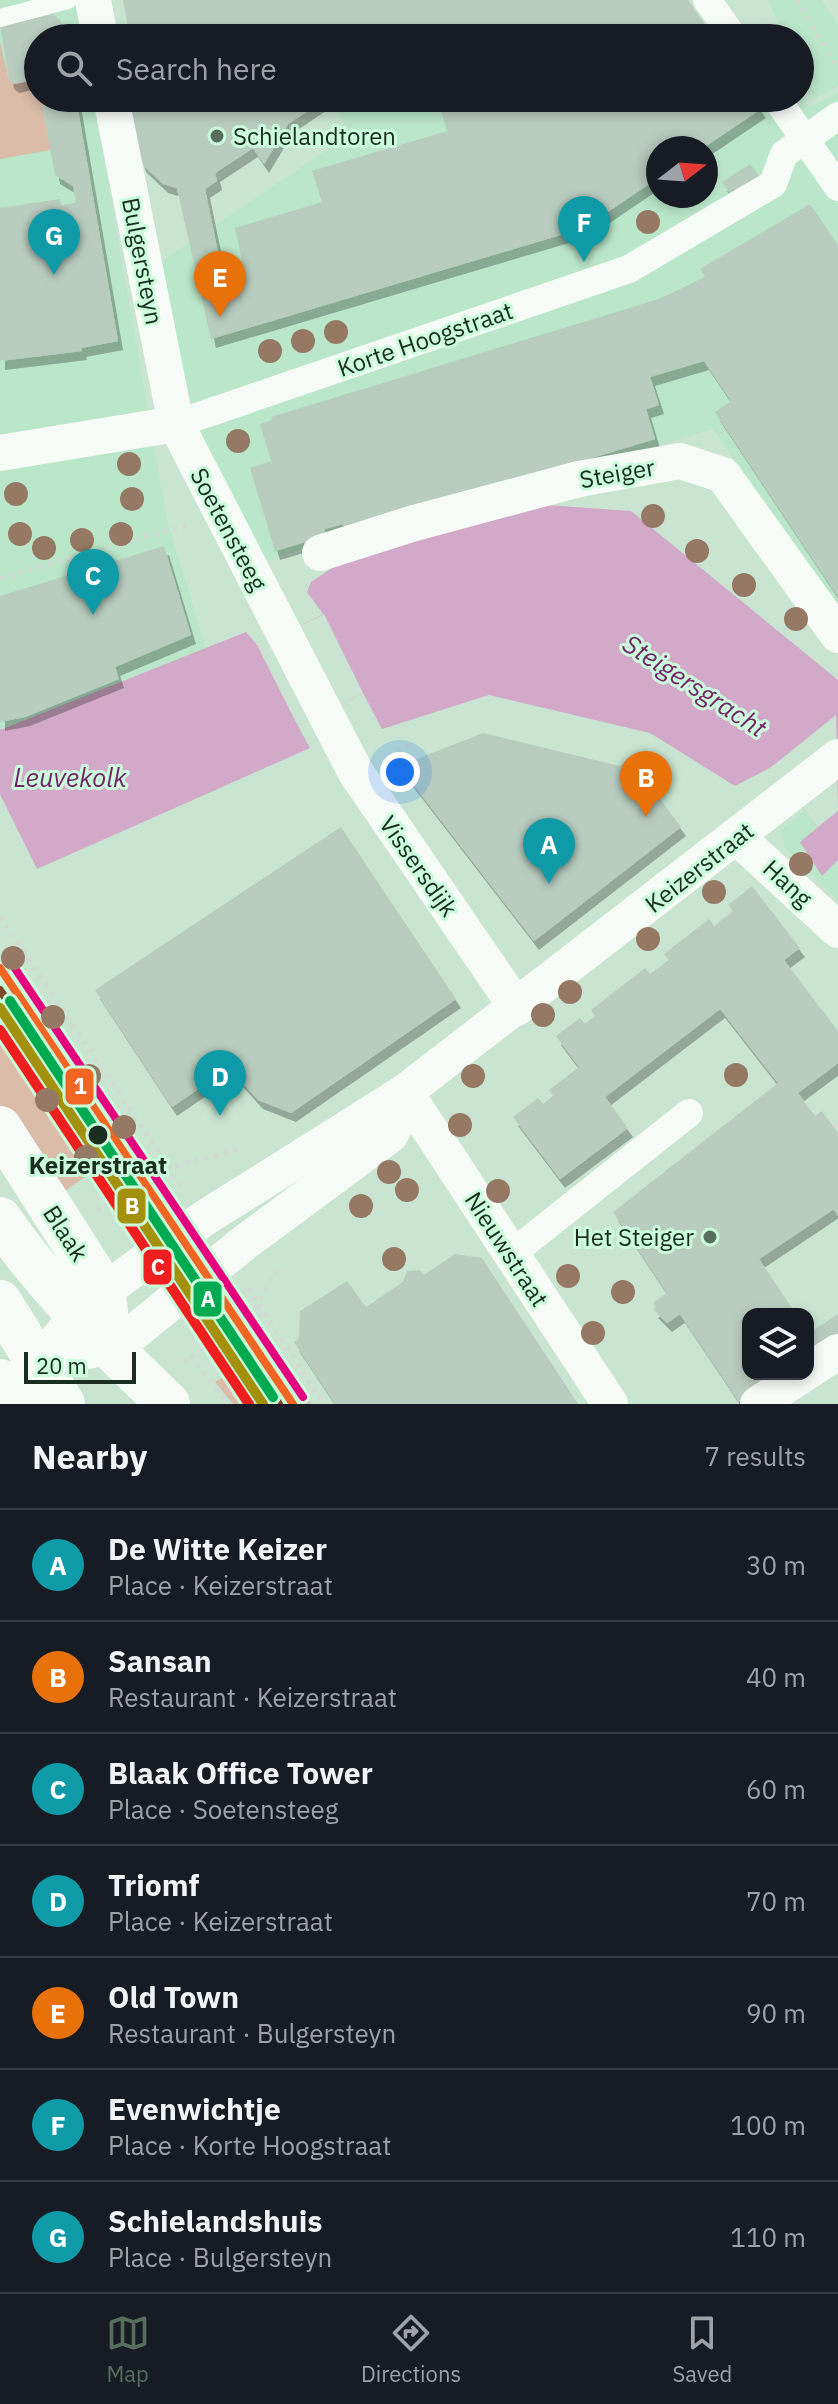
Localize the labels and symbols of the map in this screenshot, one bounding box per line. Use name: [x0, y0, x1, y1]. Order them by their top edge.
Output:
place label: Schielandtoren: [233, 120, 396, 152]
marker: Schielandtoren: [208, 127, 226, 145]
north arrow: [646, 136, 718, 208]
street label: Bulgersteyn: [115, 195, 171, 327]
pin: F: [558, 196, 610, 262]
pin: G: [28, 209, 80, 275]
pin: E: [194, 251, 246, 317]
street label: Korte Hoogstraat: [333, 294, 517, 384]
street label: Steiger: [577, 451, 657, 495]
street label: Soetensteeg: [183, 462, 275, 596]
pin: C: [67, 549, 119, 615]
water label: Steigersgracht: [617, 626, 774, 744]
pin: B: [620, 751, 672, 817]
your location: [380, 752, 420, 792]
water label: Leuvekolk: [13, 760, 127, 794]
street label: Vissersdijk: [373, 809, 466, 923]
street label: Keizerstraat: [638, 815, 760, 919]
pin: A: [523, 818, 575, 884]
street label: Hang: [757, 852, 820, 914]
pin: D: [194, 1050, 246, 1116]
line badge: 1: [64, 1067, 95, 1106]
text: 1: [73, 1071, 87, 1100]
marker: Keizerstraat: [86, 1123, 110, 1147]
place label: Keizerstraat: [29, 1149, 167, 1181]
street label: Nieuwstraat: [458, 1185, 556, 1313]
line badge: B: [116, 1187, 147, 1225]
text: B: [125, 1191, 139, 1220]
street label: Blaak: [36, 1199, 96, 1267]
place label: Het Steiger: [574, 1221, 694, 1253]
marker: Het Steiger: [701, 1228, 719, 1246]
line badge: C: [142, 1248, 173, 1286]
text: C: [151, 1252, 165, 1281]
line badge: A: [192, 1280, 223, 1318]
text: A: [200, 1284, 216, 1313]
scale bar: [24, 1348, 136, 1384]

